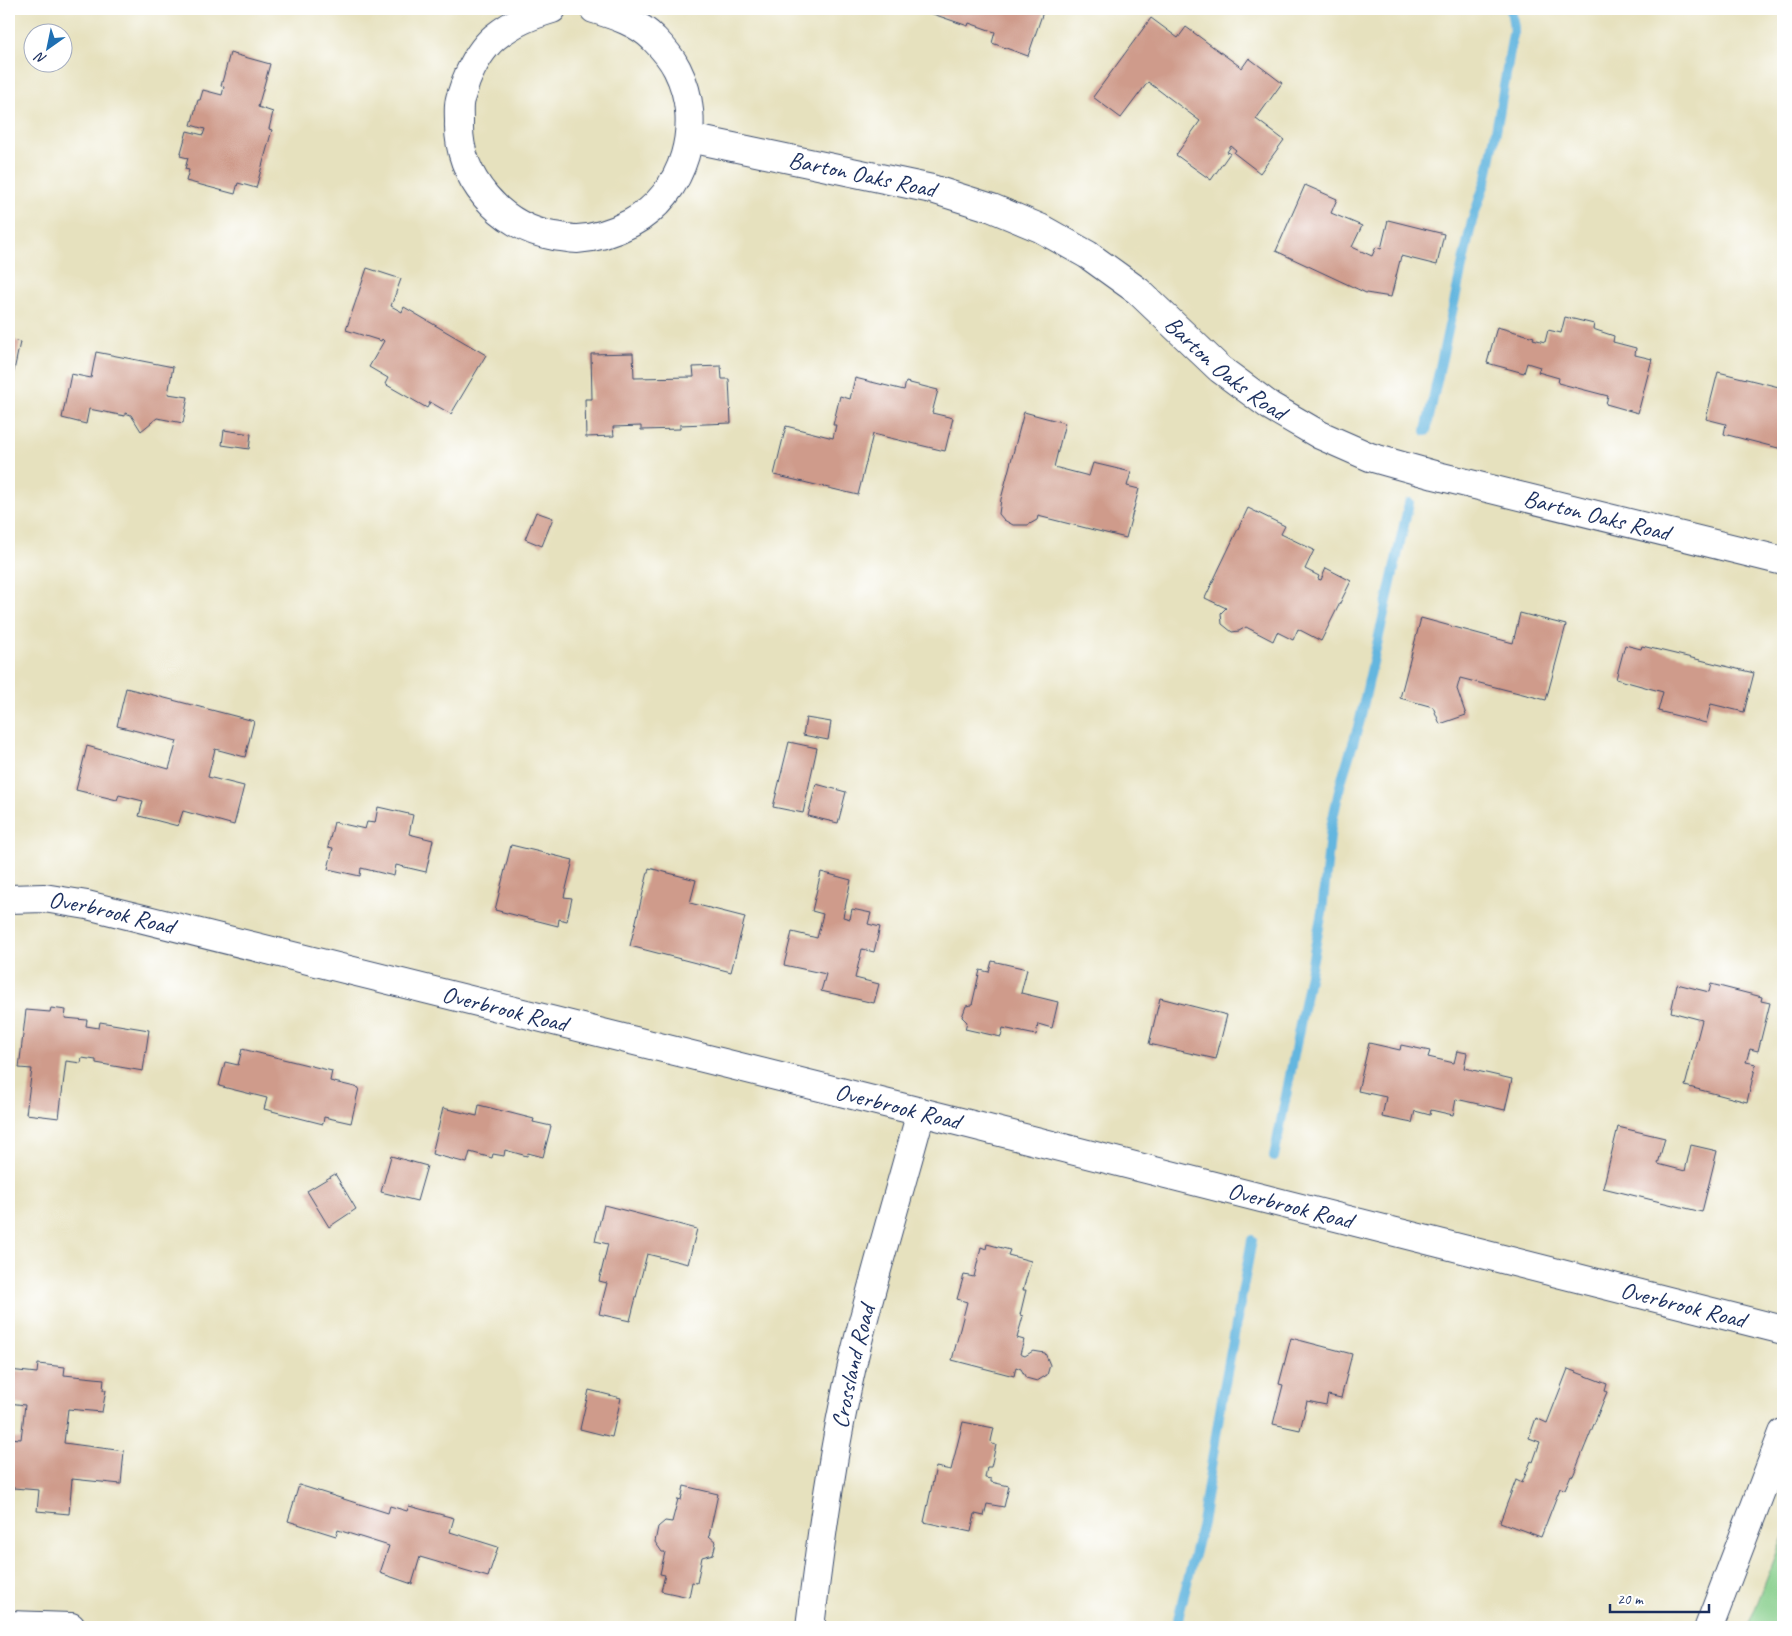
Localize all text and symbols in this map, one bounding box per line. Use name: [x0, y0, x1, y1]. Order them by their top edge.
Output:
north arrow: [22, 22, 72, 72]
text: N: [31, 48, 49, 68]
street label: Barton Oaks Road: [786, 144, 942, 205]
street label: Barton Oaks Road: [1158, 309, 1295, 429]
street label: Barton Oaks Road: [1521, 483, 1676, 548]
street label: Overbrook Road: [47, 884, 181, 942]
street label: Overbrook Road: [439, 979, 574, 1040]
street label: Overbrook Road: [832, 1076, 967, 1137]
street label: Overbrook Road: [1225, 1175, 1360, 1237]
street label: Overbrook Road: [1617, 1275, 1752, 1336]
street label: Crossland Road: [824, 1298, 883, 1431]
scale bar: [1610, 1581, 1708, 1613]
text: 20 m: [1617, 1590, 1644, 1609]

